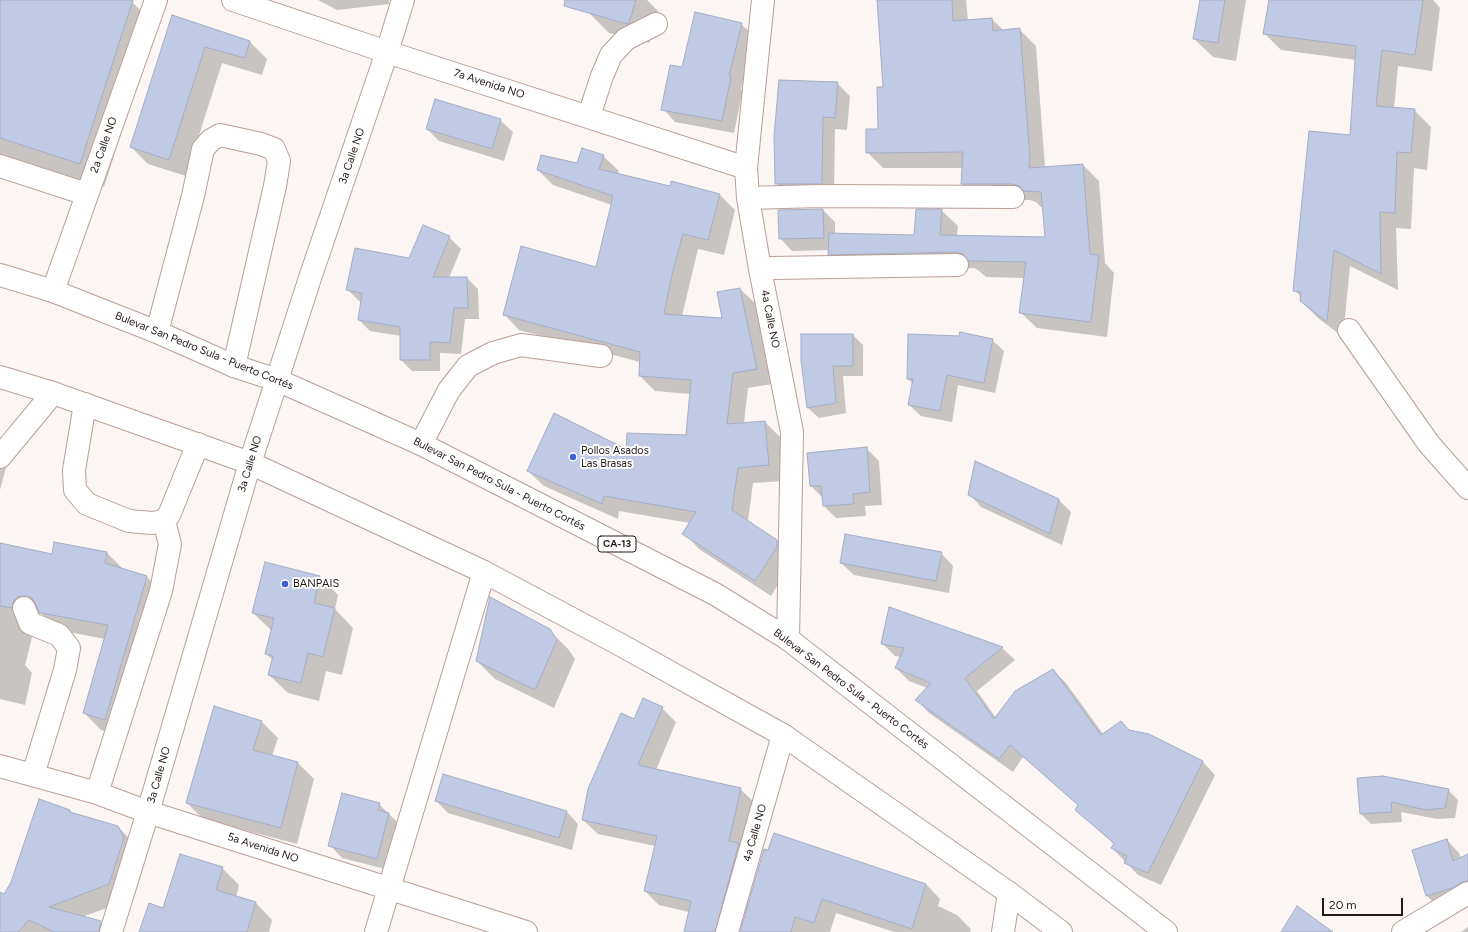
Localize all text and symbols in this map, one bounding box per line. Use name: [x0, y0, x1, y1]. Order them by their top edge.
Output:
street label: 7a Avenida NO: [452, 66, 526, 102]
street label: 2a Calle NO: [88, 115, 120, 175]
street label: 3a Calle NO: [336, 126, 368, 186]
street label: 4a Calle NO: [758, 289, 782, 349]
street label: Bulevar San Pedro Sula - Puerto Cortés: [113, 309, 295, 393]
street label: 3a Calle NO: [235, 434, 265, 494]
street label: Bulevar San Pedro Sula - Puerto Cortés: [411, 435, 587, 533]
place label: Pollos Asados Las Brasas: [581, 444, 649, 470]
marker: Pollos Asados Las Brasas: [568, 452, 578, 462]
road number: CA-13: [598, 536, 636, 552]
place label: BANPAIS: [293, 577, 339, 591]
marker: BANPAIS: [280, 579, 290, 589]
street label: Bulevar San Pedro Sula - Puerto Cortés: [771, 626, 931, 752]
street label: 3a Calle NO: [145, 745, 173, 805]
street label: 4a Calle NO: [740, 803, 770, 863]
street label: 5a Avenida NO: [226, 830, 300, 866]
scale bar: [1324, 890, 1405, 916]
text: 20 m: [1329, 898, 1357, 912]

